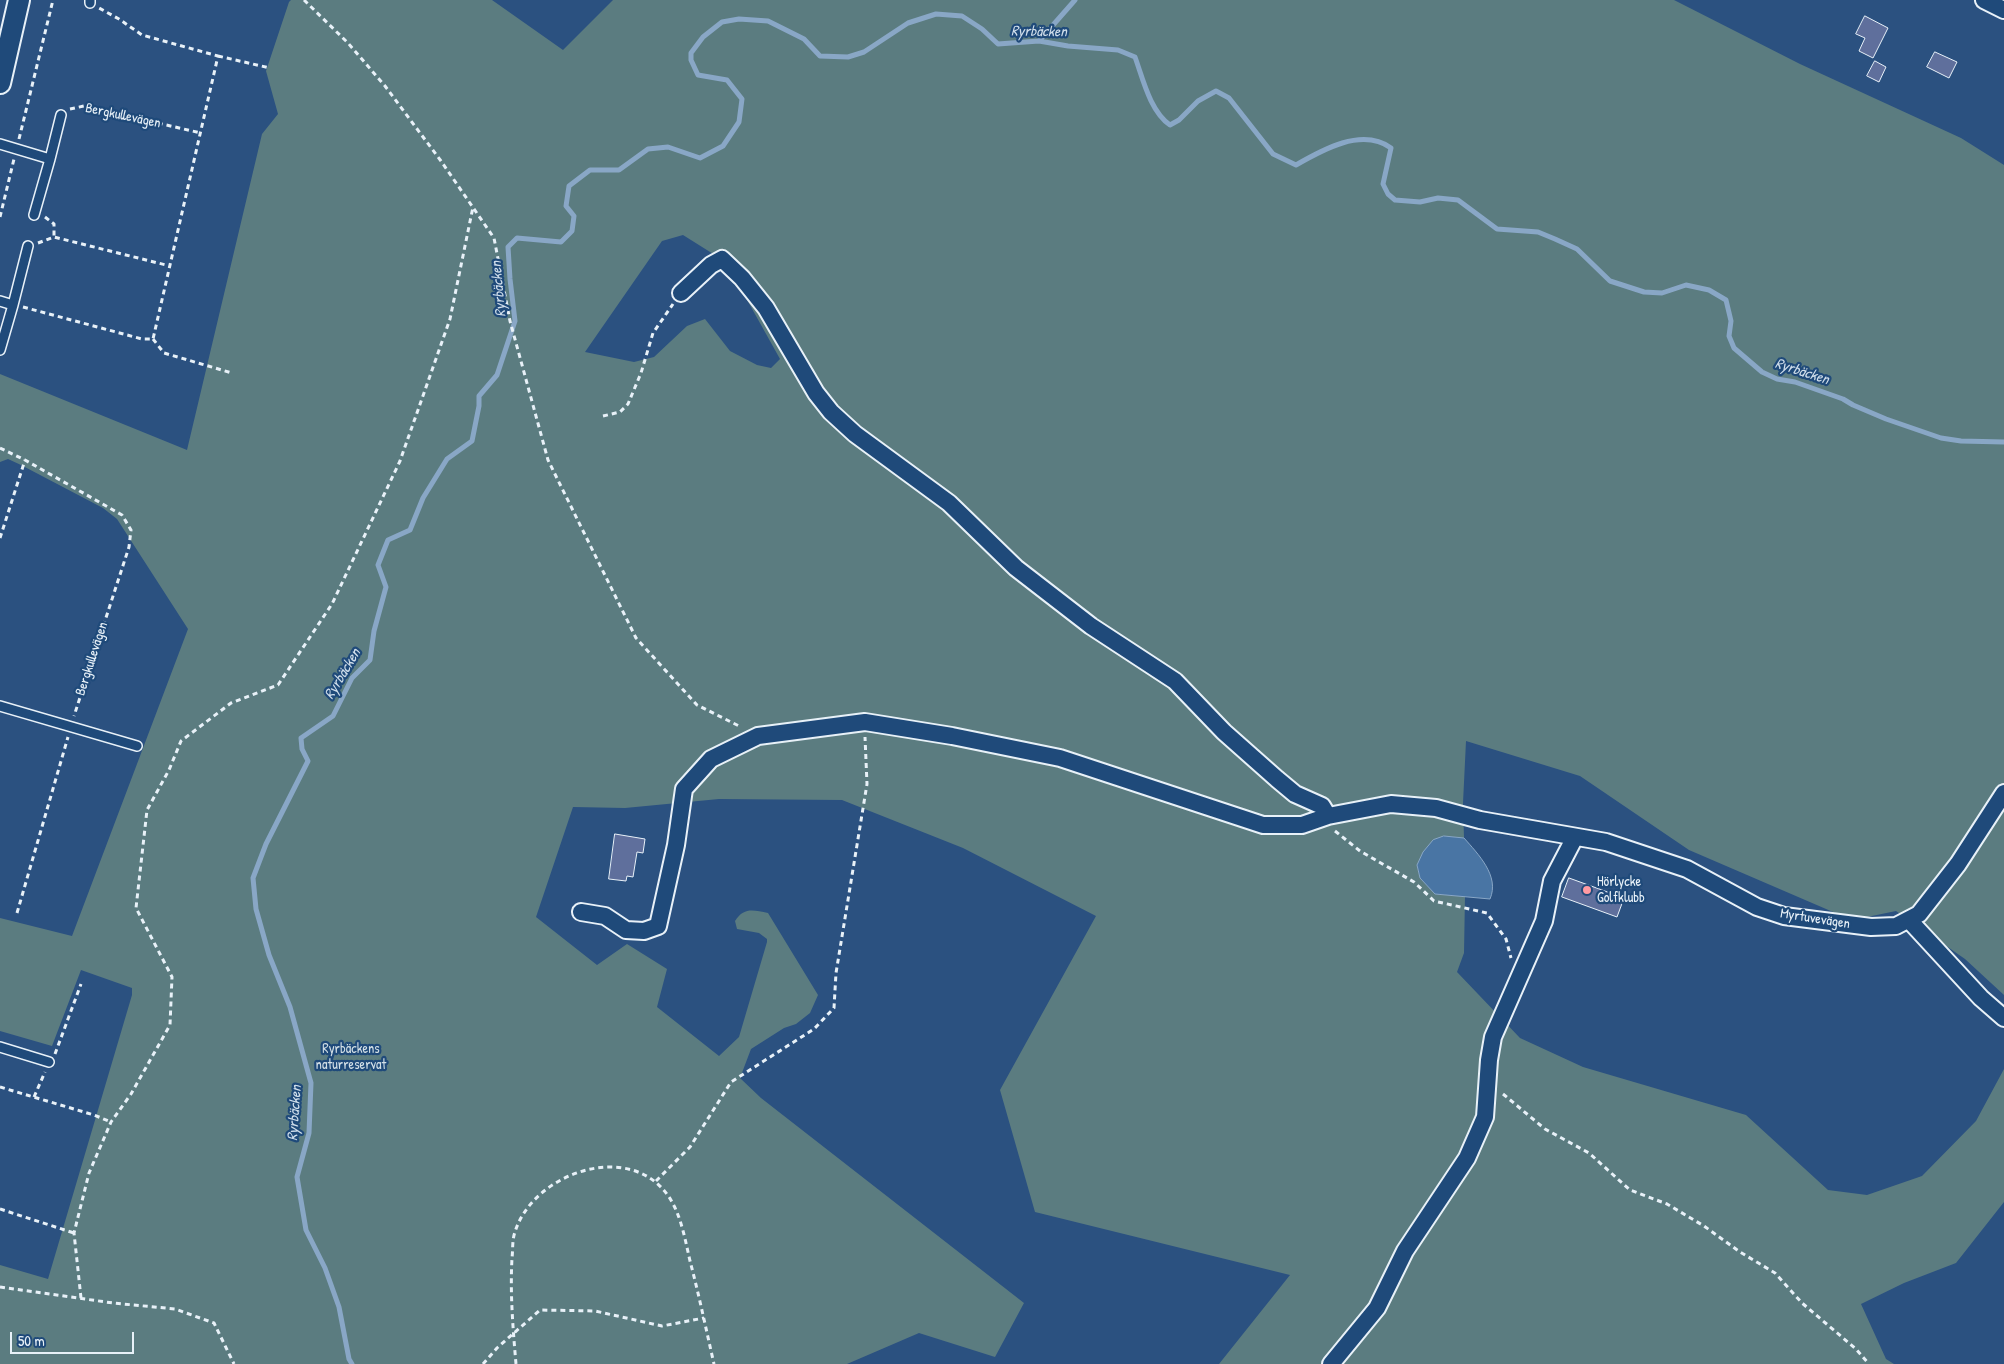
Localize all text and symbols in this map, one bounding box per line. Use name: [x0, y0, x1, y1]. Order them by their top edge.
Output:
water label: Ryrbäcken: [1011, 23, 1067, 41]
street label: Bergkullevägen: [84, 100, 162, 132]
water label: Ryrbäcken: [488, 260, 510, 318]
water label: Ryrbäcken: [1773, 355, 1831, 389]
street label: Bergkullevägen: [72, 620, 112, 698]
water label: Ryrbäcken: [321, 645, 365, 703]
place label: Hörlycke Golfklubb: [1597, 874, 1645, 906]
marker: Hörlycke Golfklubb: [1581, 884, 1593, 896]
street label: Myrtuvevägen: [1779, 905, 1851, 933]
park label: Ryrbäckens naturreservat: [316, 1041, 386, 1074]
water label: Ryrbäcken: [284, 1085, 306, 1141]
scale bar: [12, 1322, 136, 1354]
text: 50 m: [18, 1330, 45, 1351]

